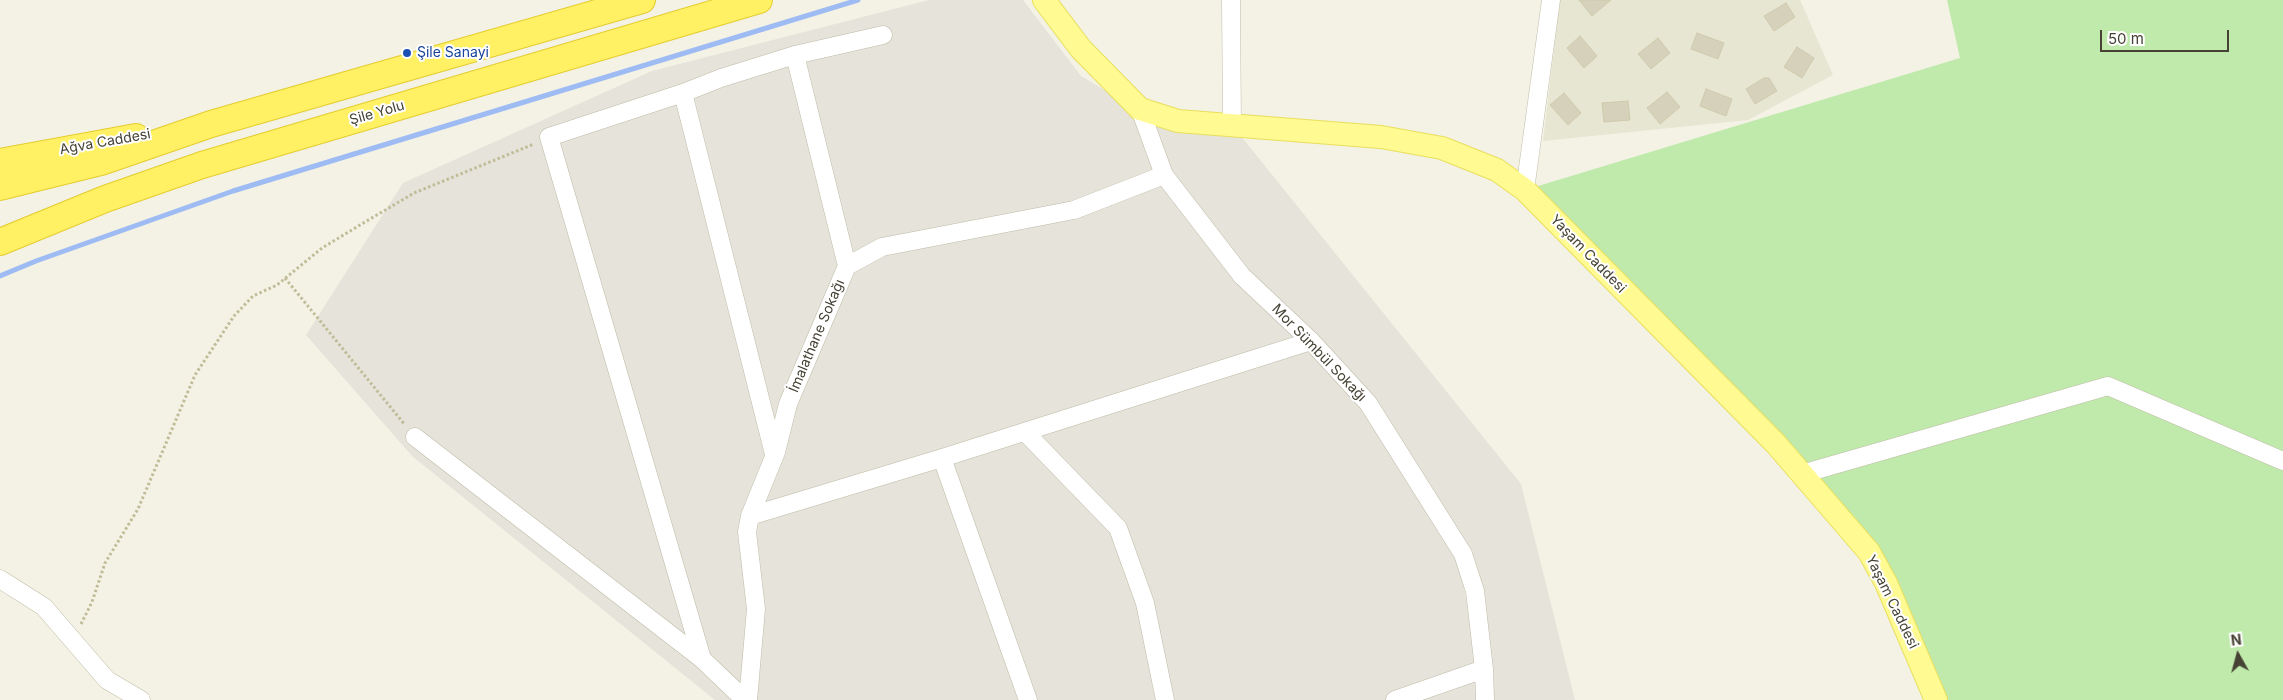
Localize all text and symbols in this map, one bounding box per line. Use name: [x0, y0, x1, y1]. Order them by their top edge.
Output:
scale bar: [2103, 20, 2232, 52]
text: 50 m: [2108, 29, 2144, 48]
place label: Şile Sanayi: [417, 45, 489, 61]
marker: Şile Sanayi: [401, 47, 413, 59]
street label: Şile Yolu: [348, 97, 406, 129]
street label: Ağva Caddesi: [58, 126, 152, 158]
street label: Yaşam Caddesi: [1547, 211, 1629, 297]
street label: İmalathane Sokağı: [786, 277, 848, 395]
street label: Mor Sümbül Sokağı: [1268, 301, 1370, 405]
street label: Yaşam Caddesi: [1862, 552, 1922, 652]
north arrow: [2213, 630, 2263, 680]
text: N: [2230, 631, 2242, 649]

